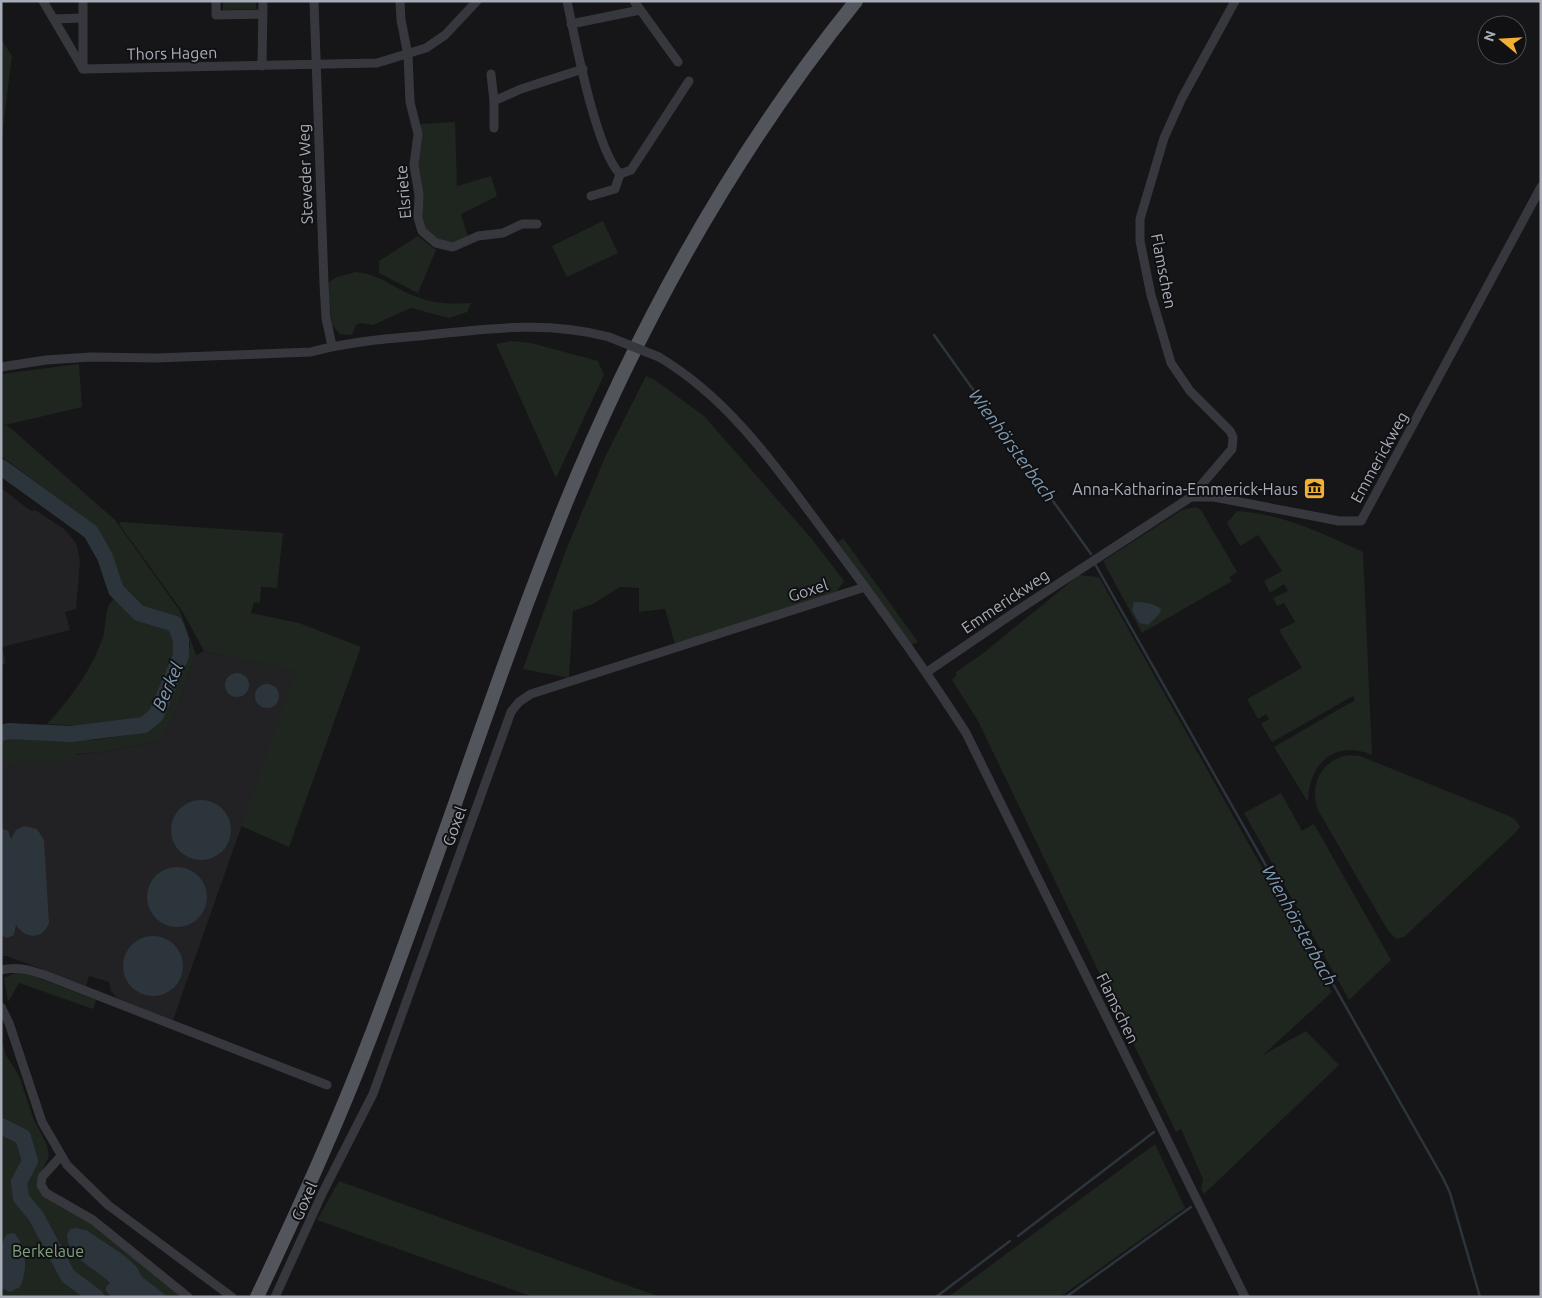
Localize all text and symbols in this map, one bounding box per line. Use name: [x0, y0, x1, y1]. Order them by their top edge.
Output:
north arrow: [1477, 15, 1527, 65]
text: N: [1480, 29, 1499, 43]
street label: Thors Hagen: [127, 43, 217, 63]
street label: Steveder Weg: [294, 123, 316, 225]
street label: Elsriete: [392, 164, 414, 220]
street label: Flamschen: [1148, 232, 1180, 310]
water label: Wienhörsterbach: [965, 385, 1061, 505]
street label: Emmerickweg: [1347, 408, 1411, 506]
museum icon: Anna-Katharina-Emmerick-Haus: [1302, 477, 1326, 501]
place label: Anna-Katharina-Emmerick-Haus: [1072, 480, 1298, 498]
street label: Emmerickweg: [958, 565, 1052, 637]
street label: Goxel: [786, 575, 830, 605]
water label: Berkel: [148, 659, 186, 713]
street label: Goxel: [439, 804, 469, 848]
water label: Wienhörsterbach: [1259, 861, 1341, 989]
street label: Flamschen: [1093, 970, 1143, 1046]
street label: Goxel: [287, 1179, 321, 1223]
park label: Berkelaue: [12, 1242, 84, 1260]

